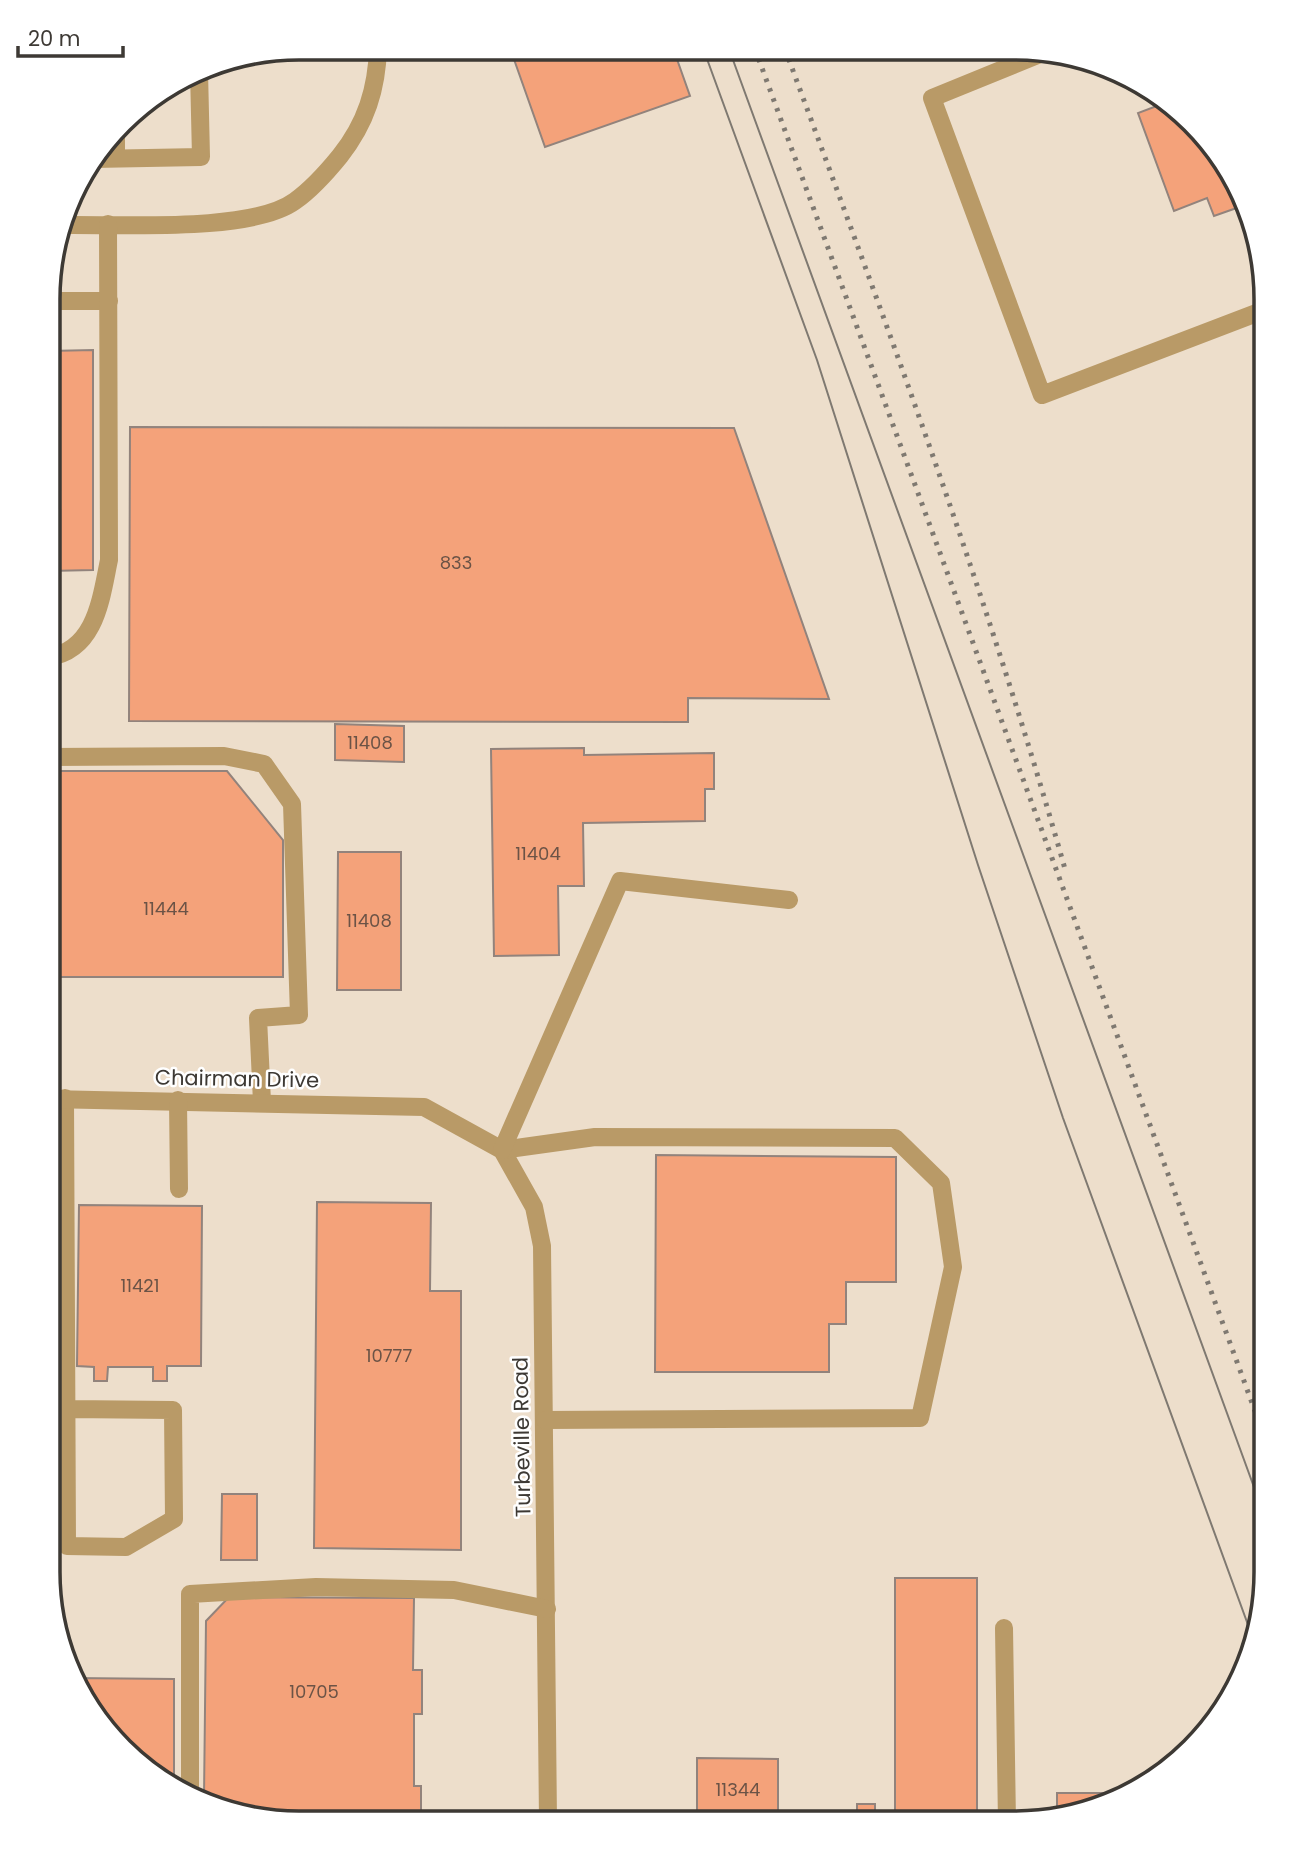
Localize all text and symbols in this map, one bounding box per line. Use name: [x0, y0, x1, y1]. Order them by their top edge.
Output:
scale bar: [18, 14, 122, 58]
text: 20 m: [28, 24, 81, 53]
house number: 833: [440, 550, 472, 575]
house number: 11408: [347, 730, 393, 755]
house number: 11404: [515, 841, 561, 866]
house number: 11444: [143, 896, 189, 921]
house number: 11408: [346, 908, 392, 933]
street label: Chairman Drive: [155, 1063, 319, 1094]
house number: 11421: [121, 1273, 159, 1298]
house number: 10777: [366, 1343, 412, 1368]
street label: Turbeville Road: [506, 1357, 537, 1517]
house number: 10705: [289, 1679, 339, 1704]
house number: 11344: [716, 1777, 760, 1802]

